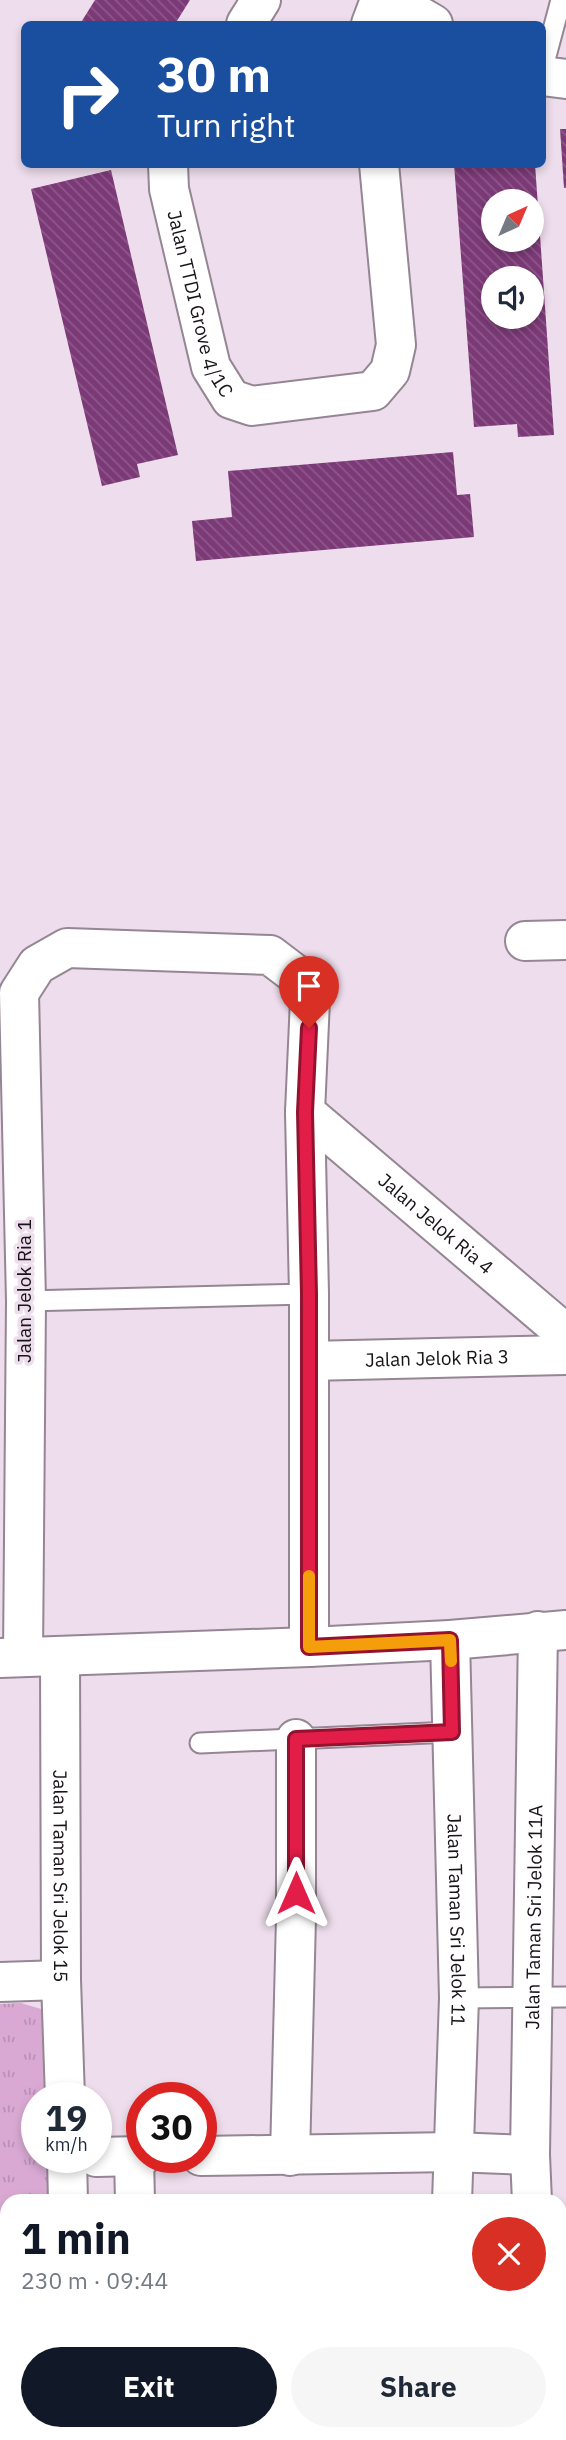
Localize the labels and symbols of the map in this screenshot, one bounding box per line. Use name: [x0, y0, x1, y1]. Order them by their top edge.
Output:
north arrow: [481, 189, 544, 252]
street label: Jalan TTDI Grove 4/1C: [162, 208, 239, 402]
pin: [279, 956, 339, 1028]
street label: Jalan Jelok Ria 4: [373, 1168, 499, 1279]
street label: Jalan Jelok Ria 1: [12, 1219, 36, 1363]
street label: Jalan Jelok Ria 3: [365, 1344, 509, 1372]
street label: Jalan Taman Sri Jelok 15: [48, 1770, 73, 1982]
street label: Jalan Taman Sri Jelok 11A: [520, 1804, 547, 2030]
street label: Jalan Taman Sri Jelok 11: [442, 1813, 471, 2027]
position arrow: [259, 1856, 333, 1930]
speed limit sign: 30: [126, 2082, 217, 2173]

